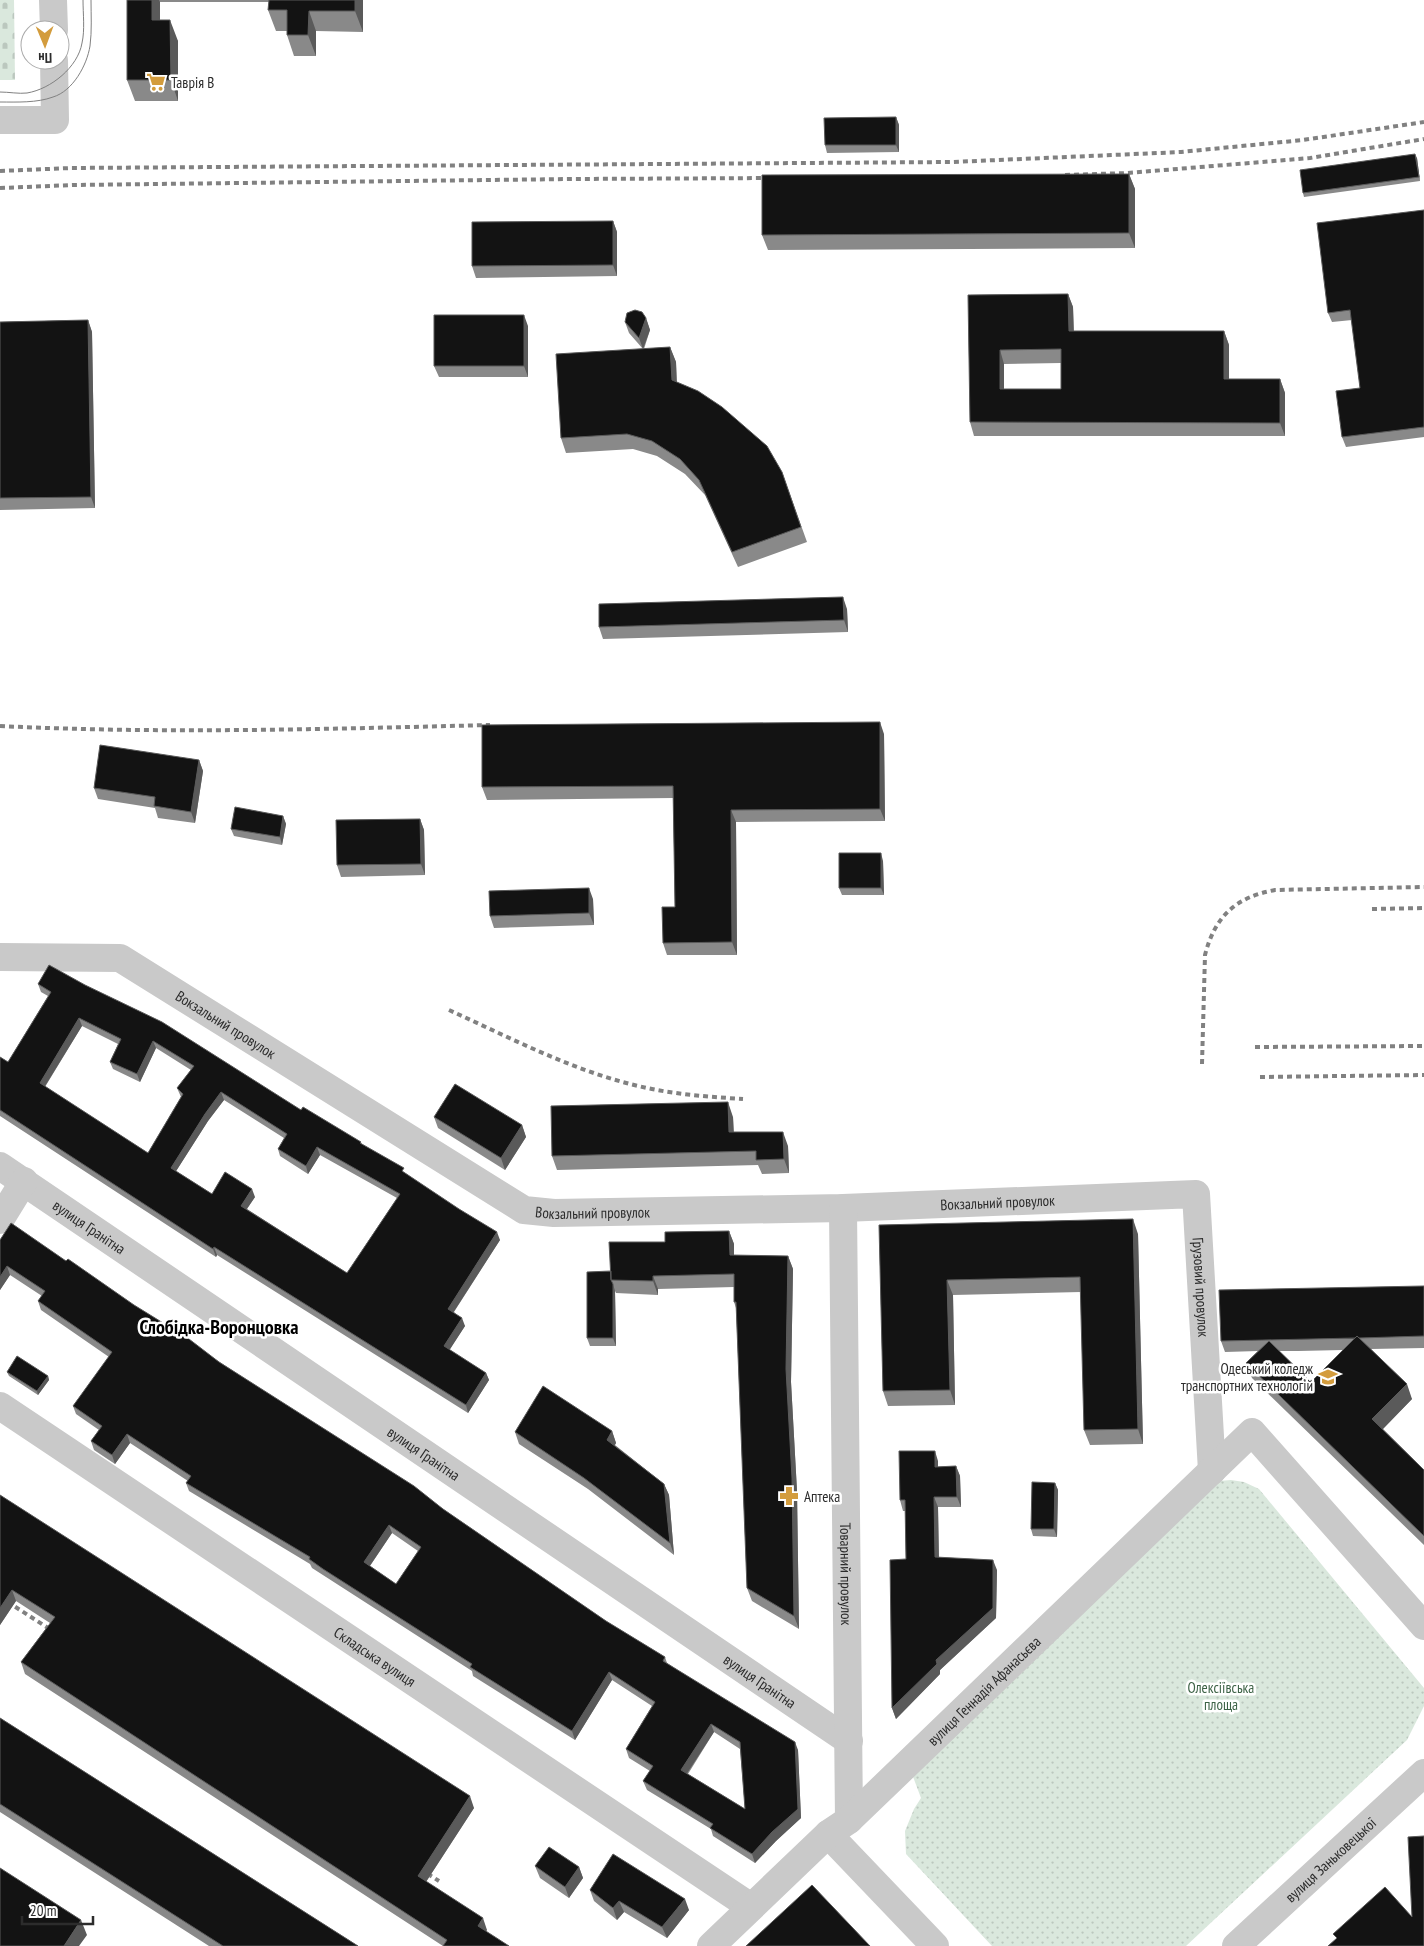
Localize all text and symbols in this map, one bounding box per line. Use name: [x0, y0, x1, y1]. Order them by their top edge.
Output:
north arrow: [20, 20, 70, 70]
text: Пн: [38, 49, 52, 67]
supermarket icon: Таврія В: [145, 71, 167, 93]
place label: Таврія В: [171, 73, 214, 92]
street label: Вокзальний провулок: [172, 986, 280, 1063]
street label: Вокзальний провулок: [940, 1190, 1055, 1214]
street label: вулиця Гранітна: [50, 1195, 129, 1258]
street label: Вокзальний провулок: [534, 1202, 650, 1223]
street label: Грузовий провулок: [1189, 1237, 1214, 1338]
district label: Слобідка-Воронцовка: [139, 1314, 299, 1340]
place label: Одеський коледж транспортних технологій: [1181, 1359, 1314, 1395]
school or university icon: Одеський коледж транспортних технологій: [1317, 1366, 1339, 1388]
street label: вулиця Гранітна: [384, 1422, 464, 1484]
pharmacy icon: Аптека: [778, 1485, 800, 1507]
place label: Аптека: [804, 1487, 840, 1506]
street label: Товарний провулок: [837, 1523, 857, 1626]
street label: Складська вулиця: [331, 1622, 420, 1690]
street label: вулиця Геннадія Афанасьєва: [923, 1632, 1044, 1749]
street label: вулиця Гранітна: [720, 1649, 800, 1712]
park label: Олексіївська площа: [1188, 1678, 1254, 1714]
street label: вулиця Заньковецької: [1281, 1812, 1380, 1906]
scale bar: [22, 1894, 94, 1926]
text: 20 m: [30, 1901, 56, 1920]

